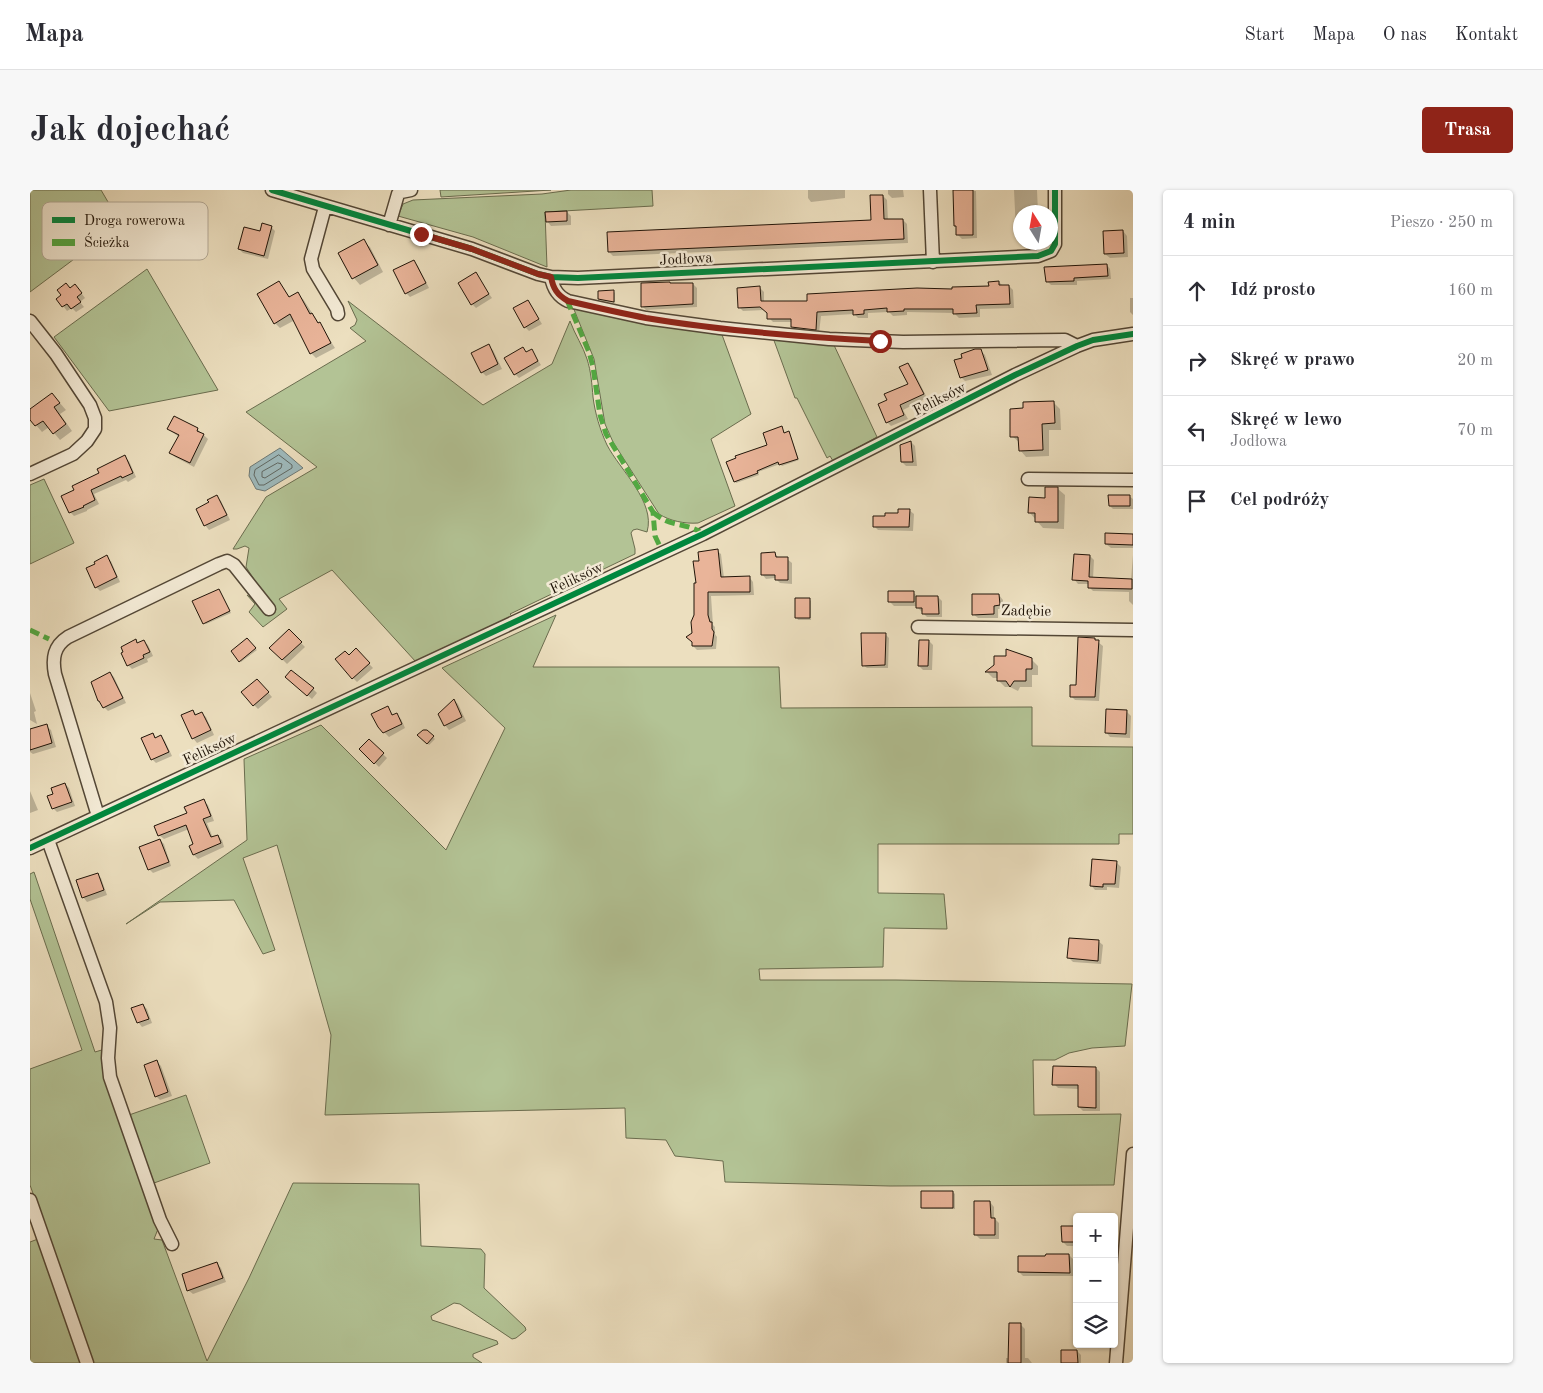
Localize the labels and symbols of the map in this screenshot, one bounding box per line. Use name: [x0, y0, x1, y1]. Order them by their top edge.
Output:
legend: [42, 202, 208, 260]
north arrow: [1013, 205, 1058, 250]
text: Droga rowerowa: [84, 214, 185, 228]
route end: [410, 223, 433, 246]
text: Ścieżka: [84, 232, 129, 250]
street label: Jodłowa: [659, 251, 714, 269]
route start: [869, 330, 892, 353]
street label: Feliksów: [911, 380, 969, 420]
street label: Feliksów: [548, 560, 606, 598]
street label: Zadębie: [1001, 604, 1051, 620]
street label: Feliksów: [181, 731, 239, 769]

